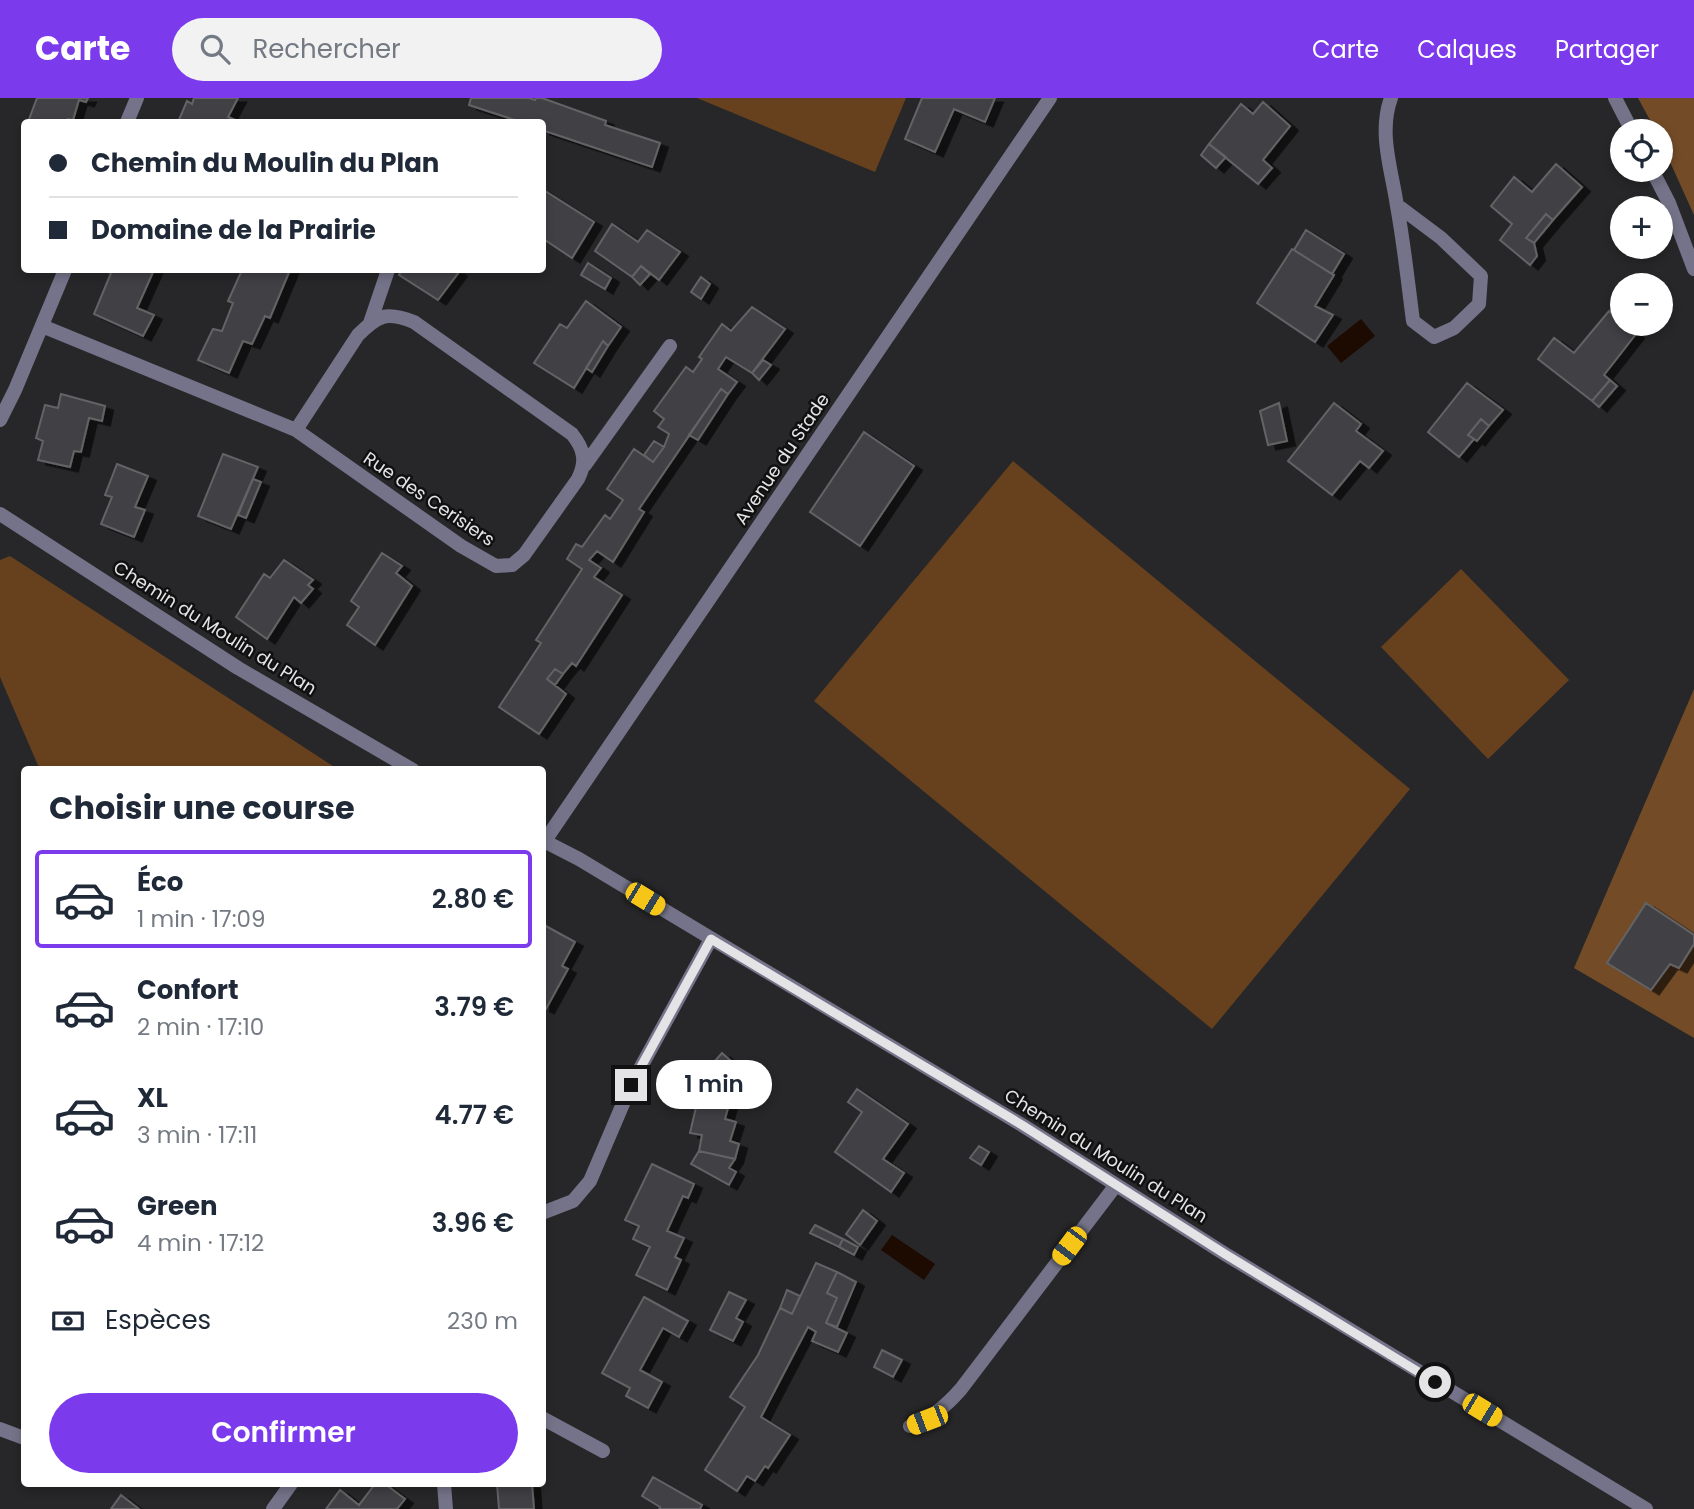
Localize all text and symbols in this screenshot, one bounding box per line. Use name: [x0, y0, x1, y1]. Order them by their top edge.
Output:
search box: [172, 18, 662, 81]
text: Carte: [35, 25, 130, 72]
icon: search: [196, 30, 234, 68]
text: Rechercher: [252, 31, 401, 67]
text: Carte: [1312, 33, 1379, 66]
text: Calques: [1417, 33, 1517, 66]
text: Partager: [1555, 33, 1659, 66]
map controls: [1610, 119, 1673, 336]
button: locate: [1610, 119, 1673, 182]
text: Chemin du Moulin du Plan: [91, 145, 439, 181]
button: +: [1610, 196, 1673, 259]
text: Domaine de la Prairie: [91, 212, 376, 248]
button: −: [1610, 273, 1673, 336]
street label: Avenue du Stade: [728, 388, 835, 529]
street label: Rue des Cerisiers: [359, 445, 500, 552]
street label: Chemin du Moulin du Plan: [109, 555, 322, 700]
text: Choisir une course: [49, 785, 355, 830]
text: Éco: [137, 864, 183, 900]
icon: car: [53, 868, 116, 931]
car: [622, 879, 669, 919]
text: 2.80 €: [432, 881, 514, 917]
text: 1 min · 17:09: [137, 903, 265, 935]
text: Confort: [137, 972, 239, 1008]
icon: car: [53, 976, 116, 1039]
text: 3.79 €: [434, 989, 514, 1025]
text: 2 min · 17:10: [137, 1011, 264, 1043]
callout: 1 min: [656, 1060, 771, 1110]
text: 1 min: [684, 1068, 744, 1100]
route end: [615, 1069, 647, 1101]
text: XL: [137, 1080, 168, 1116]
street label: Chemin du Moulin du Plan: [1000, 1083, 1213, 1228]
icon: car: [53, 1084, 116, 1147]
text: 4.77 €: [435, 1097, 514, 1133]
text: 3 min · 17:11: [137, 1119, 257, 1151]
text: Green: [137, 1188, 218, 1224]
icon: car: [53, 1192, 116, 1255]
text: 3.96 €: [432, 1205, 514, 1241]
car: [1048, 1223, 1091, 1269]
text: 4 min · 17:12: [137, 1227, 264, 1259]
icon: cash: [49, 1302, 87, 1340]
text: Espèces: [105, 1302, 211, 1338]
text: 230 m: [447, 1305, 518, 1337]
route start: [1419, 1366, 1451, 1398]
car: [1459, 1390, 1506, 1430]
button: Confirmer: [49, 1393, 518, 1473]
car: [904, 1403, 951, 1437]

